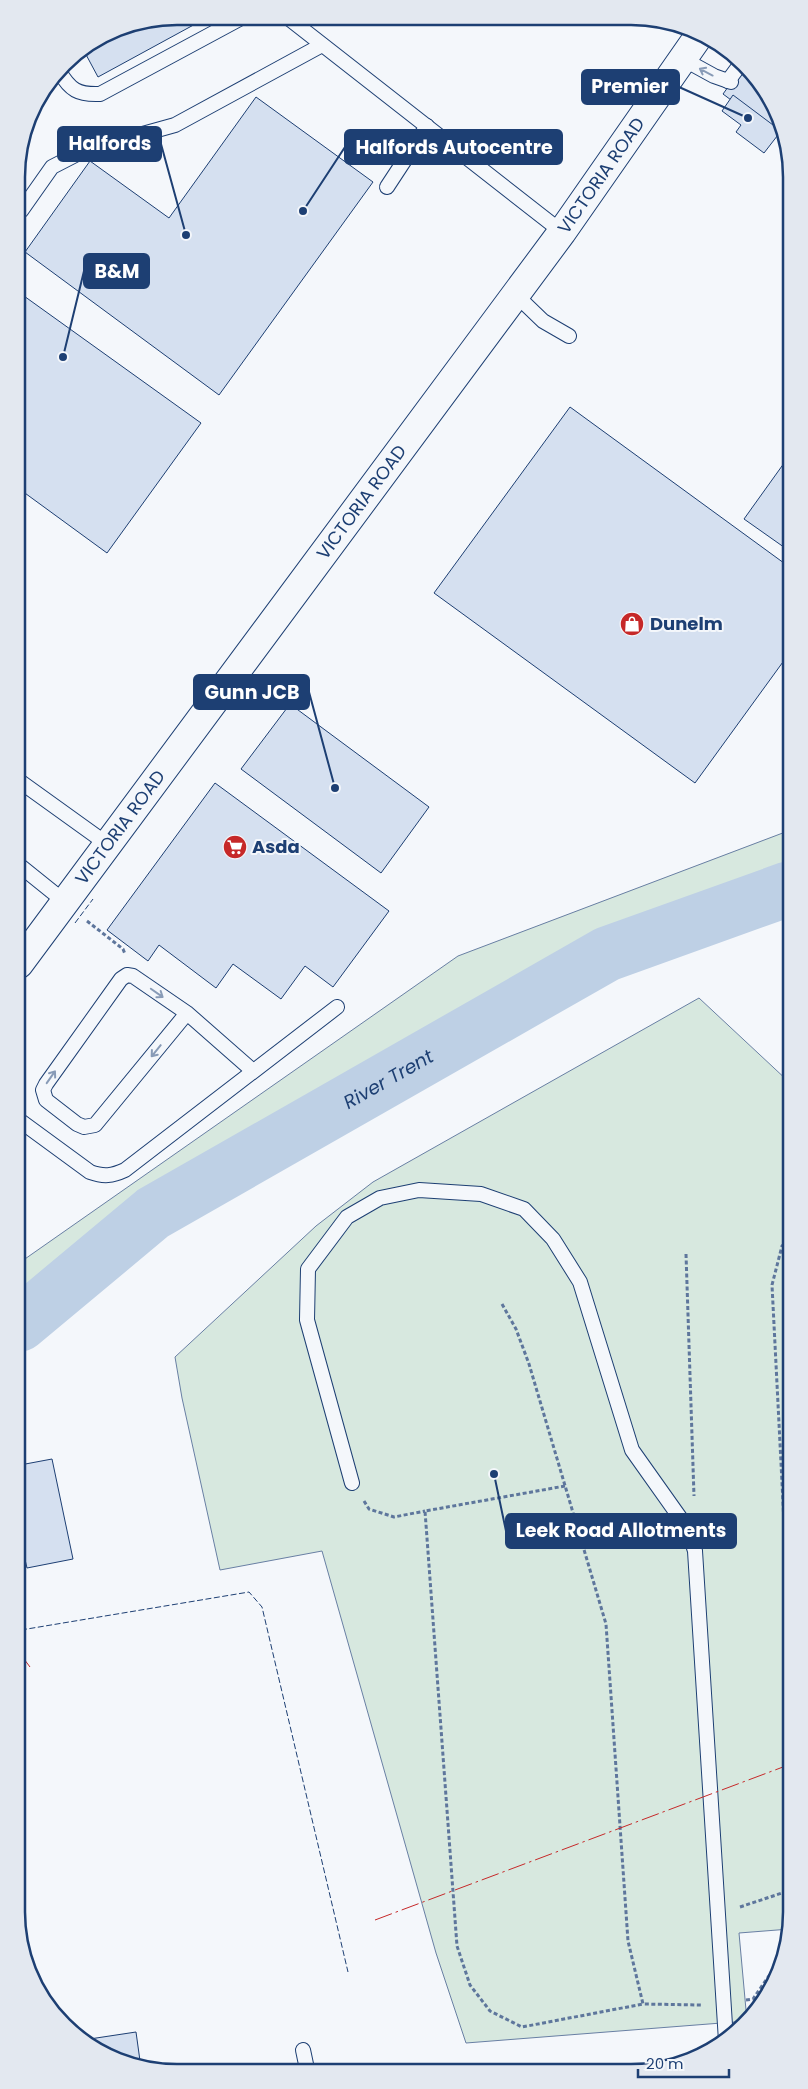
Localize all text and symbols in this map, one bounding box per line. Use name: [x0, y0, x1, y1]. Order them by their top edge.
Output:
one-way arrow: [699, 67, 714, 77]
callout: Premier: [582, 70, 679, 104]
text: Premier: [591, 73, 669, 100]
street label: VICTORIA ROAD: [551, 112, 650, 239]
callout: Halfords: [58, 127, 161, 161]
text: Halfords: [69, 130, 151, 157]
callout: Halfords Autocentre: [345, 130, 562, 164]
text: Halfords Autocentre: [355, 134, 553, 161]
callout: B&M: [84, 254, 149, 288]
text: B&M: [94, 258, 140, 285]
street label: VICTORIA ROAD: [310, 440, 412, 564]
shop icon: Dunelm: [619, 611, 645, 637]
place label: Dunelm: [650, 611, 723, 636]
callout: Gunn JCB: [194, 675, 309, 709]
text: Gunn JCB: [205, 679, 299, 706]
street label: VICTORIA ROAD: [69, 765, 171, 890]
supermarket icon: Asda: [222, 834, 248, 860]
place label: Asda: [252, 834, 300, 859]
one-way arrow: [150, 988, 164, 998]
water label: River Trent: [338, 1042, 439, 1116]
one-way arrow: [150, 1044, 161, 1057]
one-way arrow: [46, 1070, 56, 1084]
callout: Leek Road Allotments: [506, 1514, 736, 1548]
text: Leek Road Allotments: [516, 1517, 726, 1544]
scale bar: [638, 2046, 729, 2078]
text: 20 m: [646, 2053, 684, 2074]

